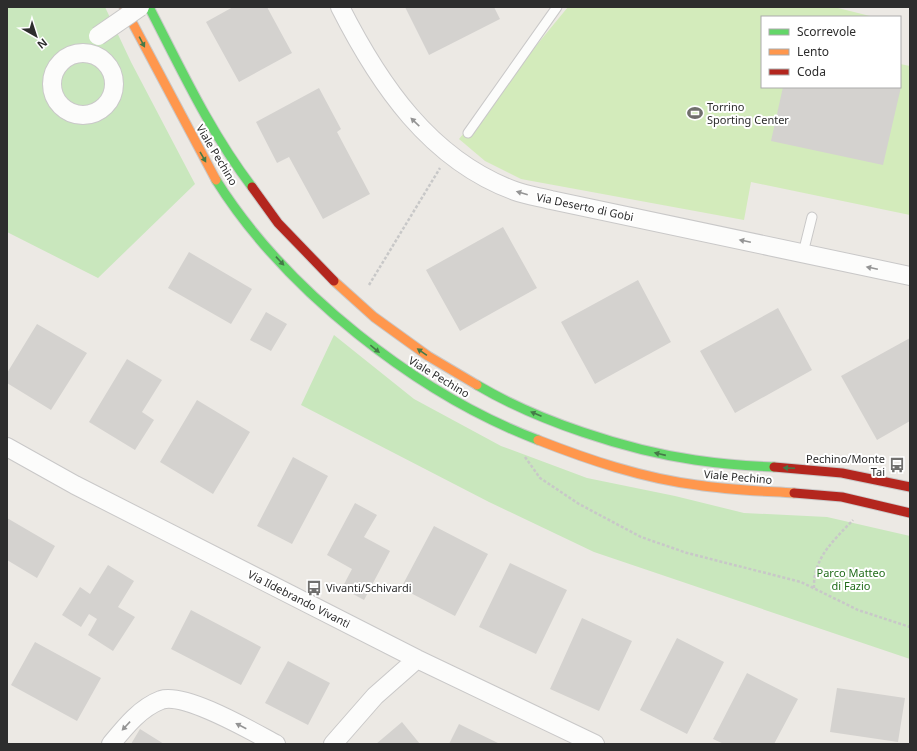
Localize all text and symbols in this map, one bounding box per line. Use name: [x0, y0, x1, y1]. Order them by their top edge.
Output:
north arrow: [16, 16, 56, 56]
legend: [761, 16, 901, 88]
text: Scorrevole: [797, 23, 856, 40]
text: N: [34, 36, 51, 53]
one-way arrow: [139, 36, 145, 48]
text: Lento: [797, 43, 829, 60]
text: Coda: [797, 63, 826, 80]
place label: Torrino Sporting Center: [707, 99, 789, 127]
sports icon: Torrino Sporting Center: [686, 104, 704, 122]
one-way arrow: [410, 117, 420, 127]
street label: Viale Pechino: [193, 121, 242, 188]
one-way arrow: [199, 151, 206, 163]
street label: Via Deserto di Gobi: [535, 189, 635, 224]
one-way arrow: [516, 190, 528, 196]
one-way arrow: [739, 238, 751, 244]
one-way arrow: [275, 256, 285, 266]
one-way arrow: [866, 265, 878, 271]
one-way arrow: [370, 344, 381, 353]
one-way arrow: [417, 348, 427, 356]
street label: Viale Pechino: [406, 352, 473, 401]
one-way arrow: [530, 411, 542, 417]
one-way arrow: [654, 450, 666, 456]
place label: Pechino/Monte Tai: [806, 451, 885, 479]
bus stop icon: Pechino/Monte Tai: [888, 456, 906, 474]
one-way arrow: [783, 465, 795, 472]
street label: Viale Pechino: [703, 466, 773, 487]
park label: Parco Matteo di Fazio: [817, 565, 886, 593]
street label: Via Ildebrando Vivanti: [245, 566, 353, 631]
bus stop icon: Vivanti/Schivardi: [305, 579, 323, 597]
place label: Vivanti/Schivardi: [326, 580, 412, 595]
one-way arrow: [121, 721, 131, 731]
one-way arrow: [236, 723, 247, 729]

